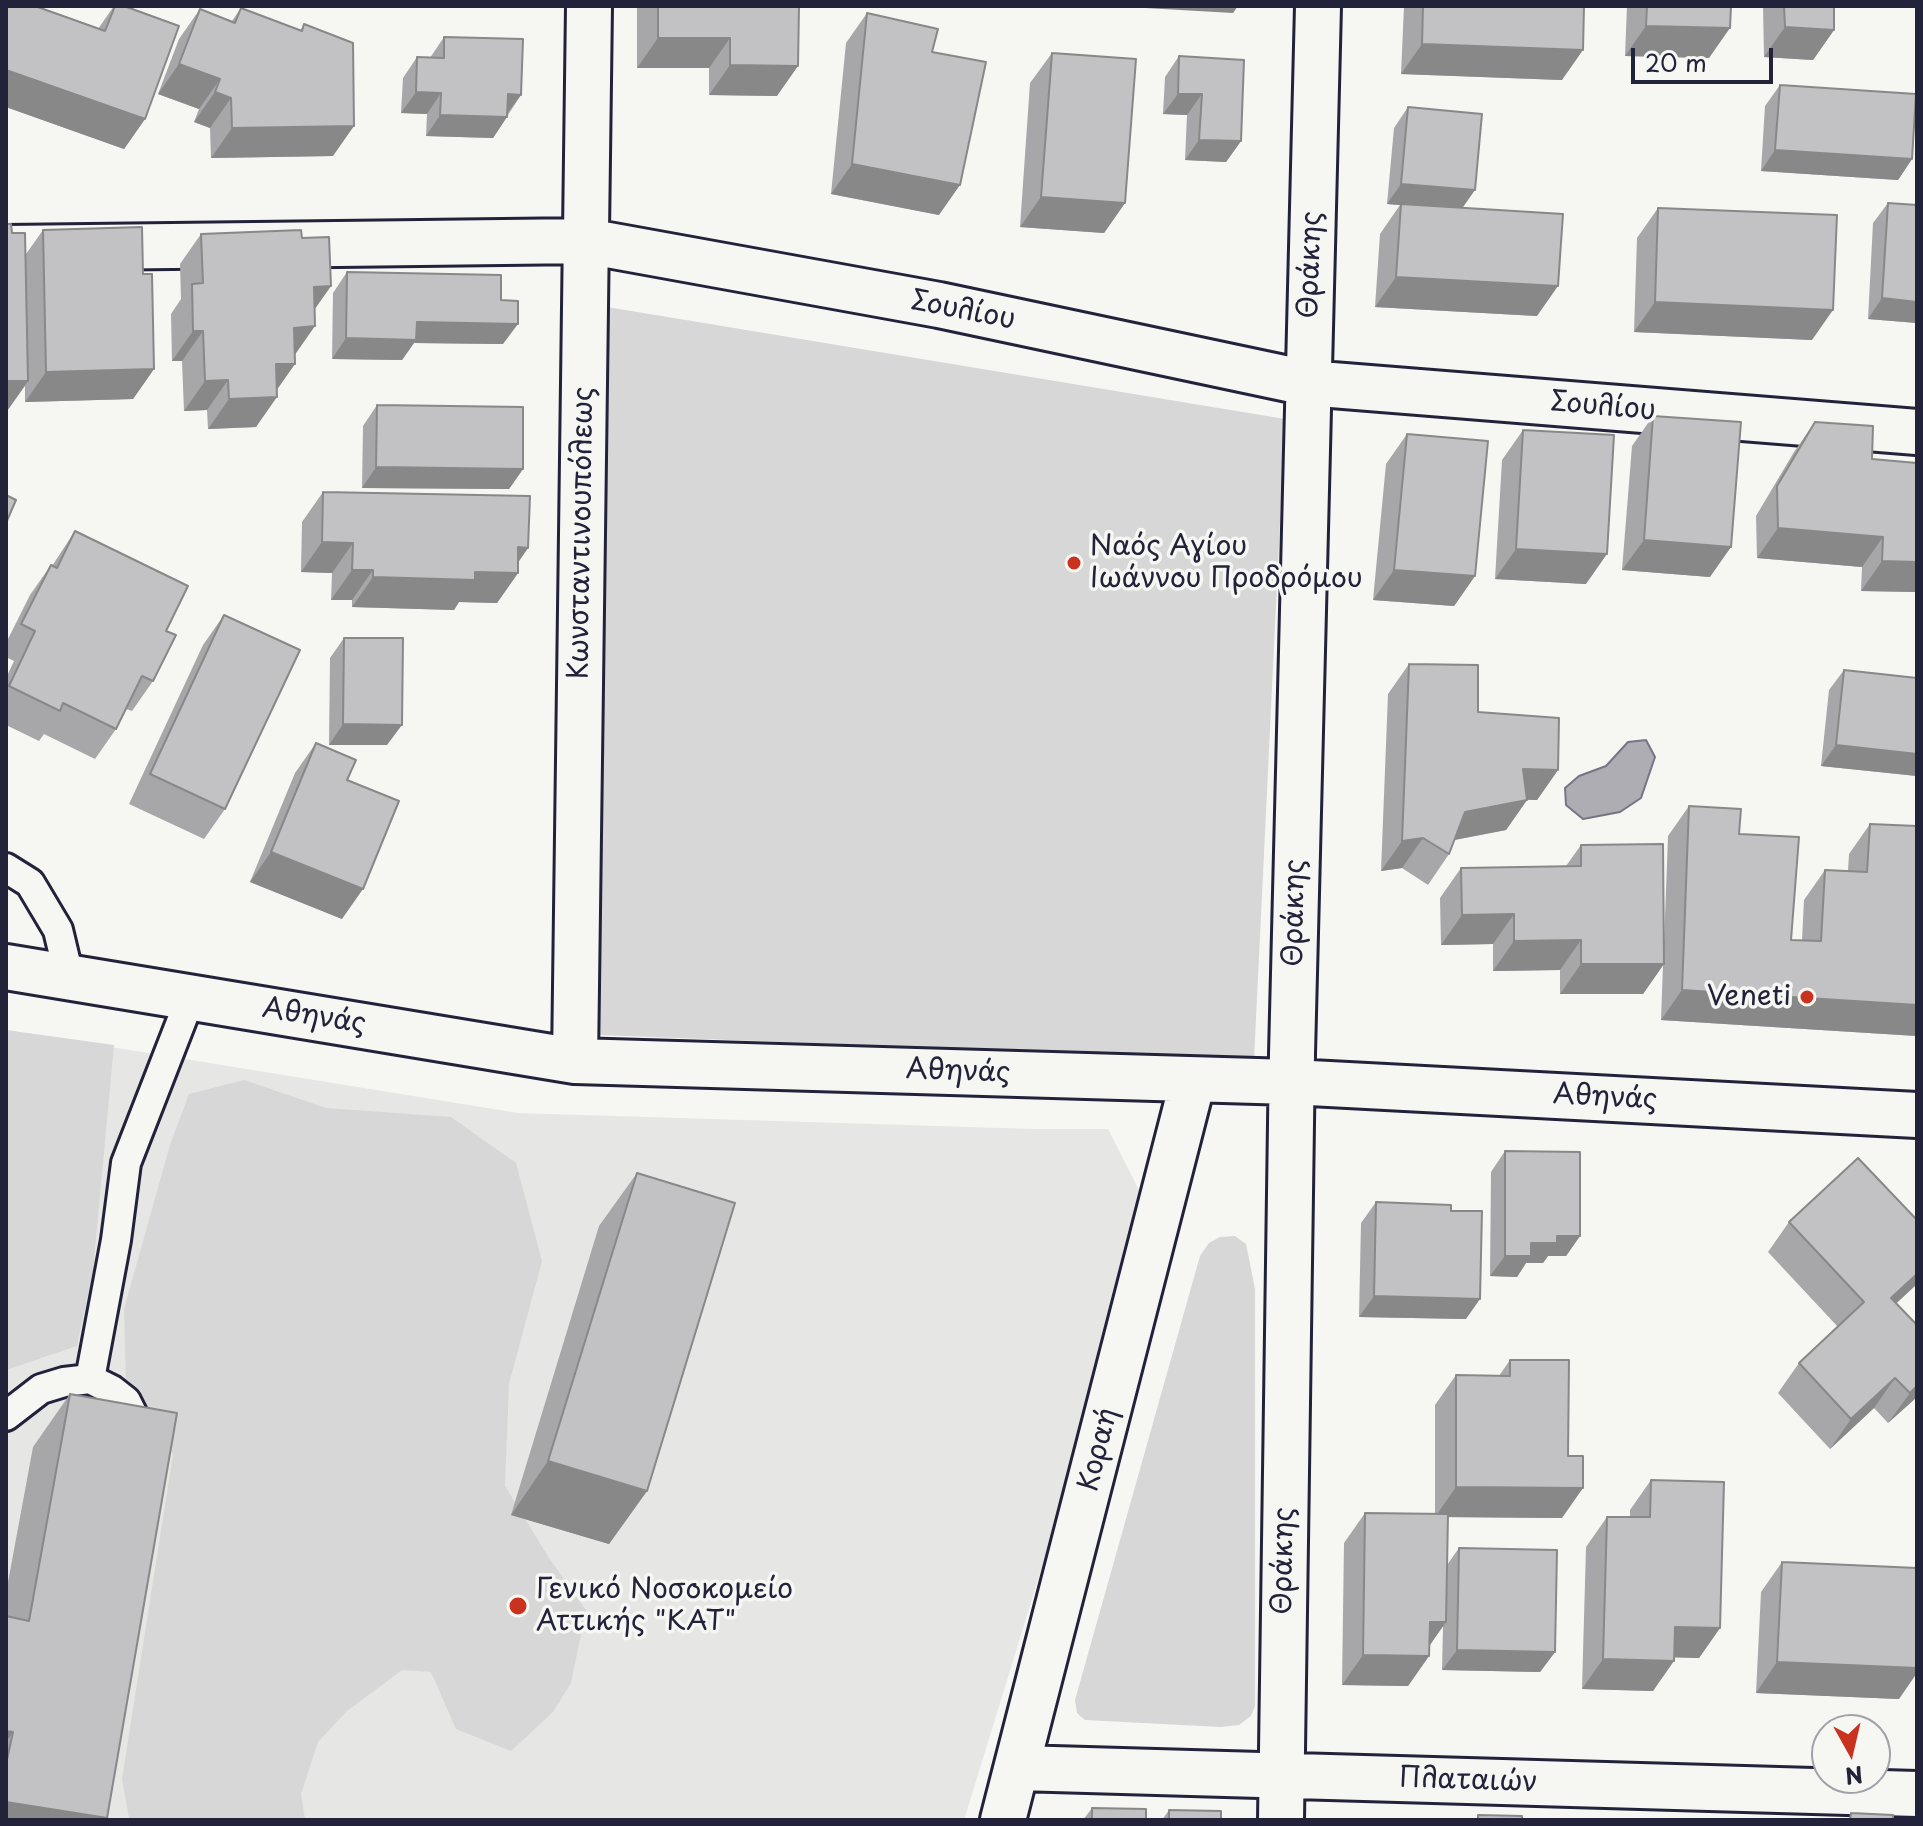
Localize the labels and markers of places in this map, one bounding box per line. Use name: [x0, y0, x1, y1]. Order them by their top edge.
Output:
place label: Ναός Αγίου Ιωάννου Προδρόμου: [1090, 530, 1363, 596]
marker: Ναός Αγίου Ιωάννου Προδρόμου: [1065, 554, 1083, 572]
place label: Veneti: [1707, 980, 1791, 1014]
marker: Veneti: [1798, 988, 1816, 1006]
place label: Γενικό Νοσοκομείο Αττικής "ΚΑΤ": [536, 1573, 793, 1639]
marker: Γενικό Νοσοκομείο Αττικής "ΚΑΤ": [507, 1595, 529, 1617]

